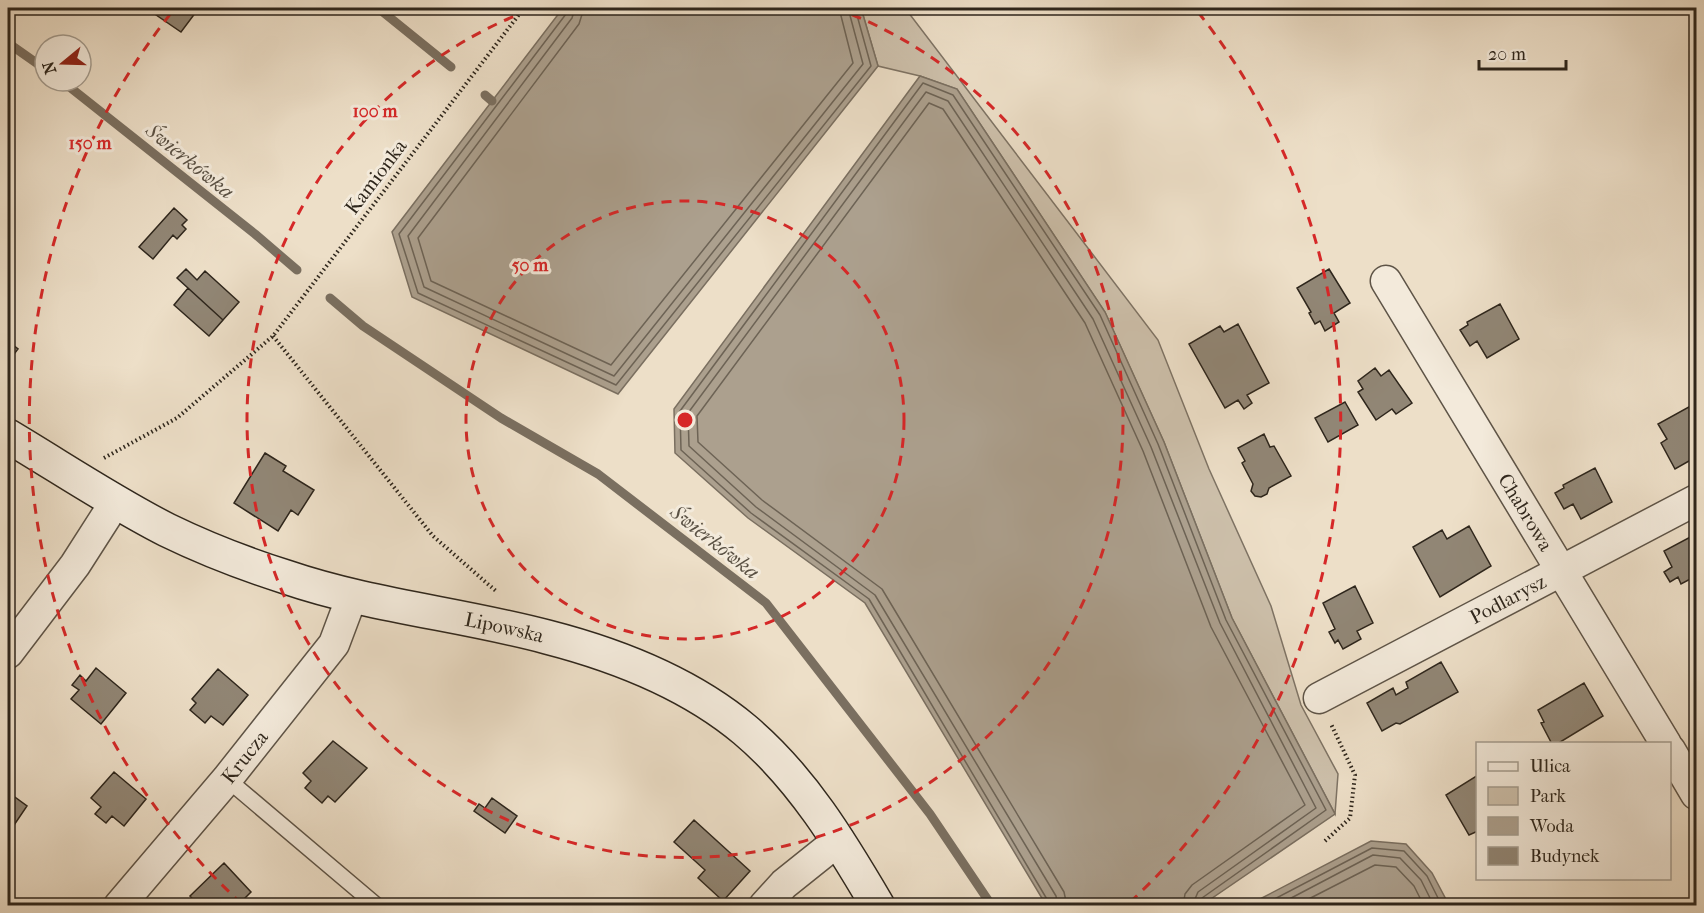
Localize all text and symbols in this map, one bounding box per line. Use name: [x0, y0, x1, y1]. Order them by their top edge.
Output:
north arrow: [33, 33, 93, 93]
scale bar: [1479, 33, 1566, 71]
text: 20 m: [1488, 44, 1526, 65]
text: N: [38, 58, 60, 77]
text: 100 m: [352, 101, 399, 122]
water label: Świerkówka: [140, 118, 239, 204]
text: 150 m: [69, 133, 112, 154]
street label: Kamionka: [340, 135, 412, 219]
text: 50 m: [512, 255, 549, 276]
centre of rings: [675, 410, 695, 430]
street label: Chabrowa: [1494, 469, 1558, 556]
water label: Świerkówka: [665, 499, 764, 584]
street label: Podlarysz: [1466, 569, 1550, 628]
street label: Lipowska: [463, 607, 547, 647]
street label: Krucza: [217, 725, 273, 788]
legend: [1476, 742, 1671, 880]
text: Ulica: [1530, 756, 1571, 777]
text: Park: [1530, 786, 1567, 807]
text: Woda: [1529, 816, 1574, 837]
text: Budynek: [1530, 846, 1600, 867]

